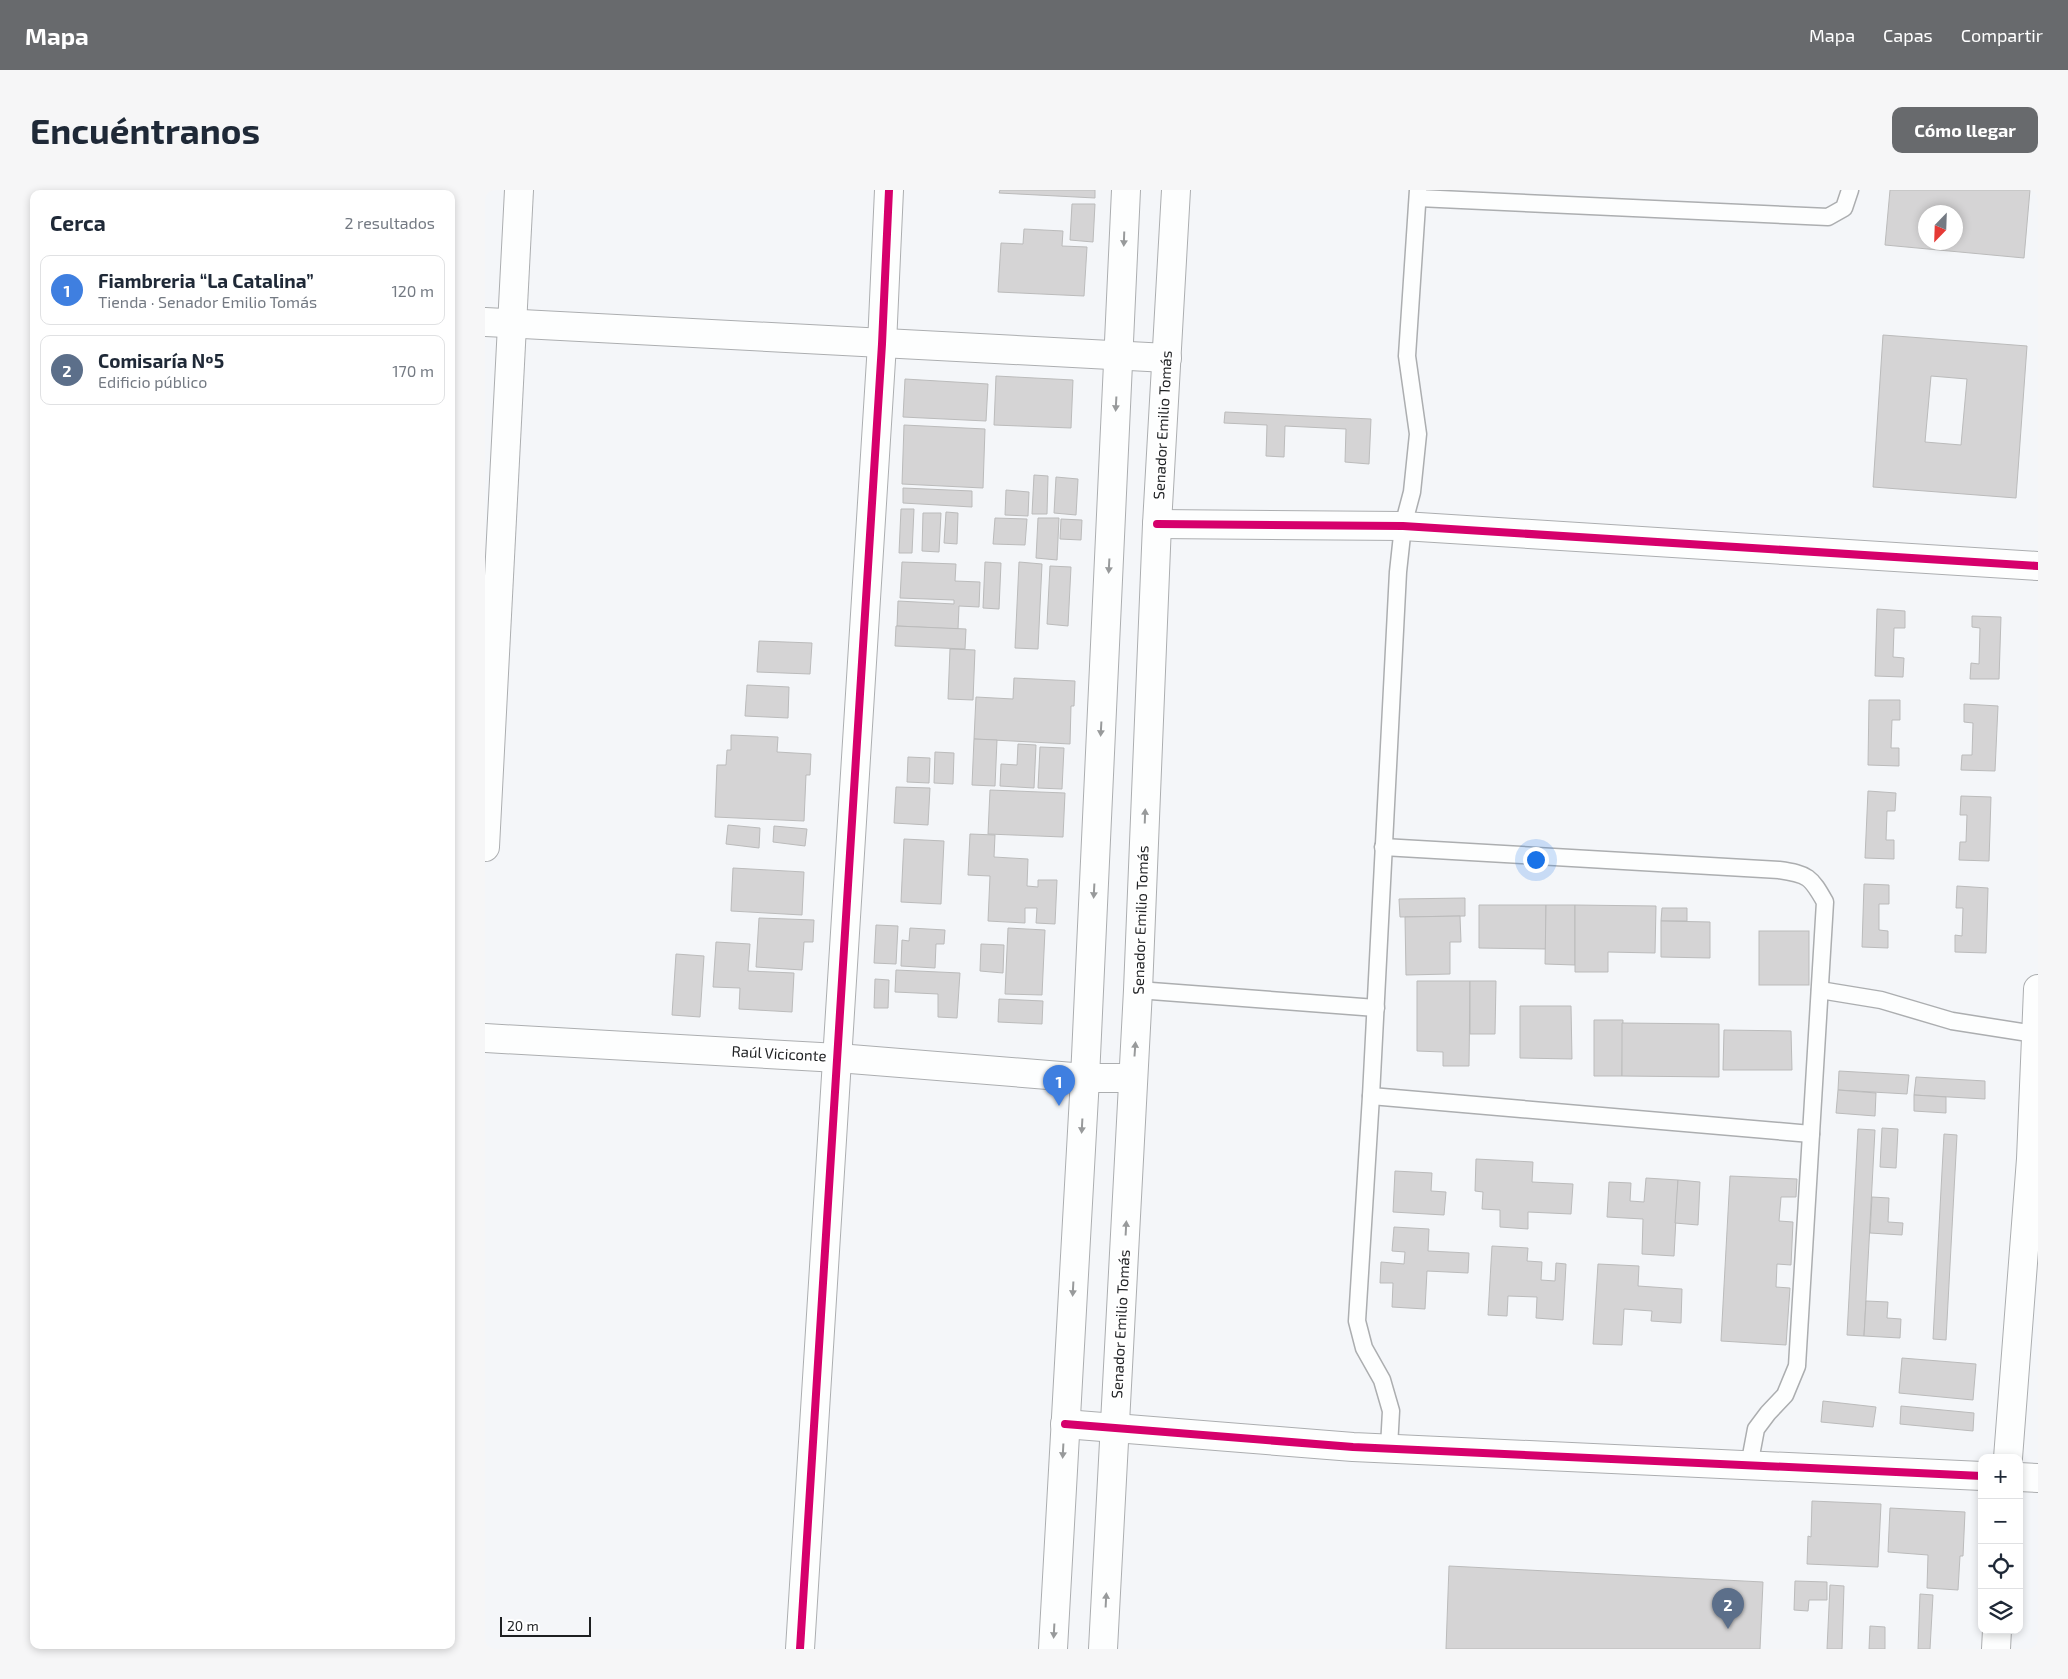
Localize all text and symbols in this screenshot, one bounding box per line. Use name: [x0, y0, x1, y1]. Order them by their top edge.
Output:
text: Mapa: [25, 21, 89, 50]
text: Mapa: [1809, 24, 1855, 46]
text: Capas: [1883, 24, 1933, 46]
text: Compartir: [1961, 24, 2043, 46]
button: Cómo llegar: [1892, 107, 2038, 153]
text: Encuéntranos: [30, 109, 260, 151]
north arrow: [1918, 205, 1963, 250]
text: Cerca: [50, 210, 106, 235]
text: 2 resultados: [344, 213, 435, 232]
one-way arrow: [1119, 231, 1127, 247]
text: Fiambreria “La Catalina”: [98, 269, 314, 292]
text: 1: [64, 281, 70, 300]
text: 120 m: [391, 281, 434, 300]
text: Tienda · Senador Emilio Tomás: [98, 292, 317, 311]
text: Comisaría Nº5: [98, 349, 224, 372]
street label: Senador Emilio Tomás: [1149, 350, 1175, 500]
text: 2: [62, 361, 72, 380]
text: 170 m: [392, 361, 434, 380]
text: Edificio público: [98, 372, 207, 391]
one-way arrow: [1112, 396, 1120, 412]
one-way arrow: [1105, 559, 1113, 575]
one-way arrow: [1097, 721, 1105, 737]
one-way arrow: [1142, 808, 1150, 824]
street label: Senador Emilio Tomás: [1128, 845, 1152, 995]
your location: [1523, 847, 1549, 873]
one-way arrow: [1090, 883, 1098, 899]
one-way arrow: [1131, 1040, 1139, 1056]
street label: Raúl Viciconte: [731, 1042, 827, 1064]
pin: 1: [1043, 1065, 1075, 1106]
one-way arrow: [1078, 1119, 1086, 1135]
one-way arrow: [1122, 1220, 1130, 1236]
street label: Senador Emilio Tomás: [1107, 1249, 1133, 1399]
one-way arrow: [1068, 1281, 1076, 1297]
one-way arrow: [1059, 1443, 1067, 1459]
map controls: [1978, 1454, 2023, 1634]
button: +: [1978, 1454, 2023, 1499]
button: −: [1978, 1499, 2023, 1544]
button: locate: [1978, 1544, 2023, 1589]
pin: 2: [1712, 1588, 1744, 1629]
button: layers: [1978, 1589, 2023, 1634]
one-way arrow: [1102, 1592, 1110, 1608]
scale bar: [500, 1614, 591, 1637]
text: 20 m: [507, 1617, 539, 1634]
one-way arrow: [1049, 1623, 1057, 1639]

